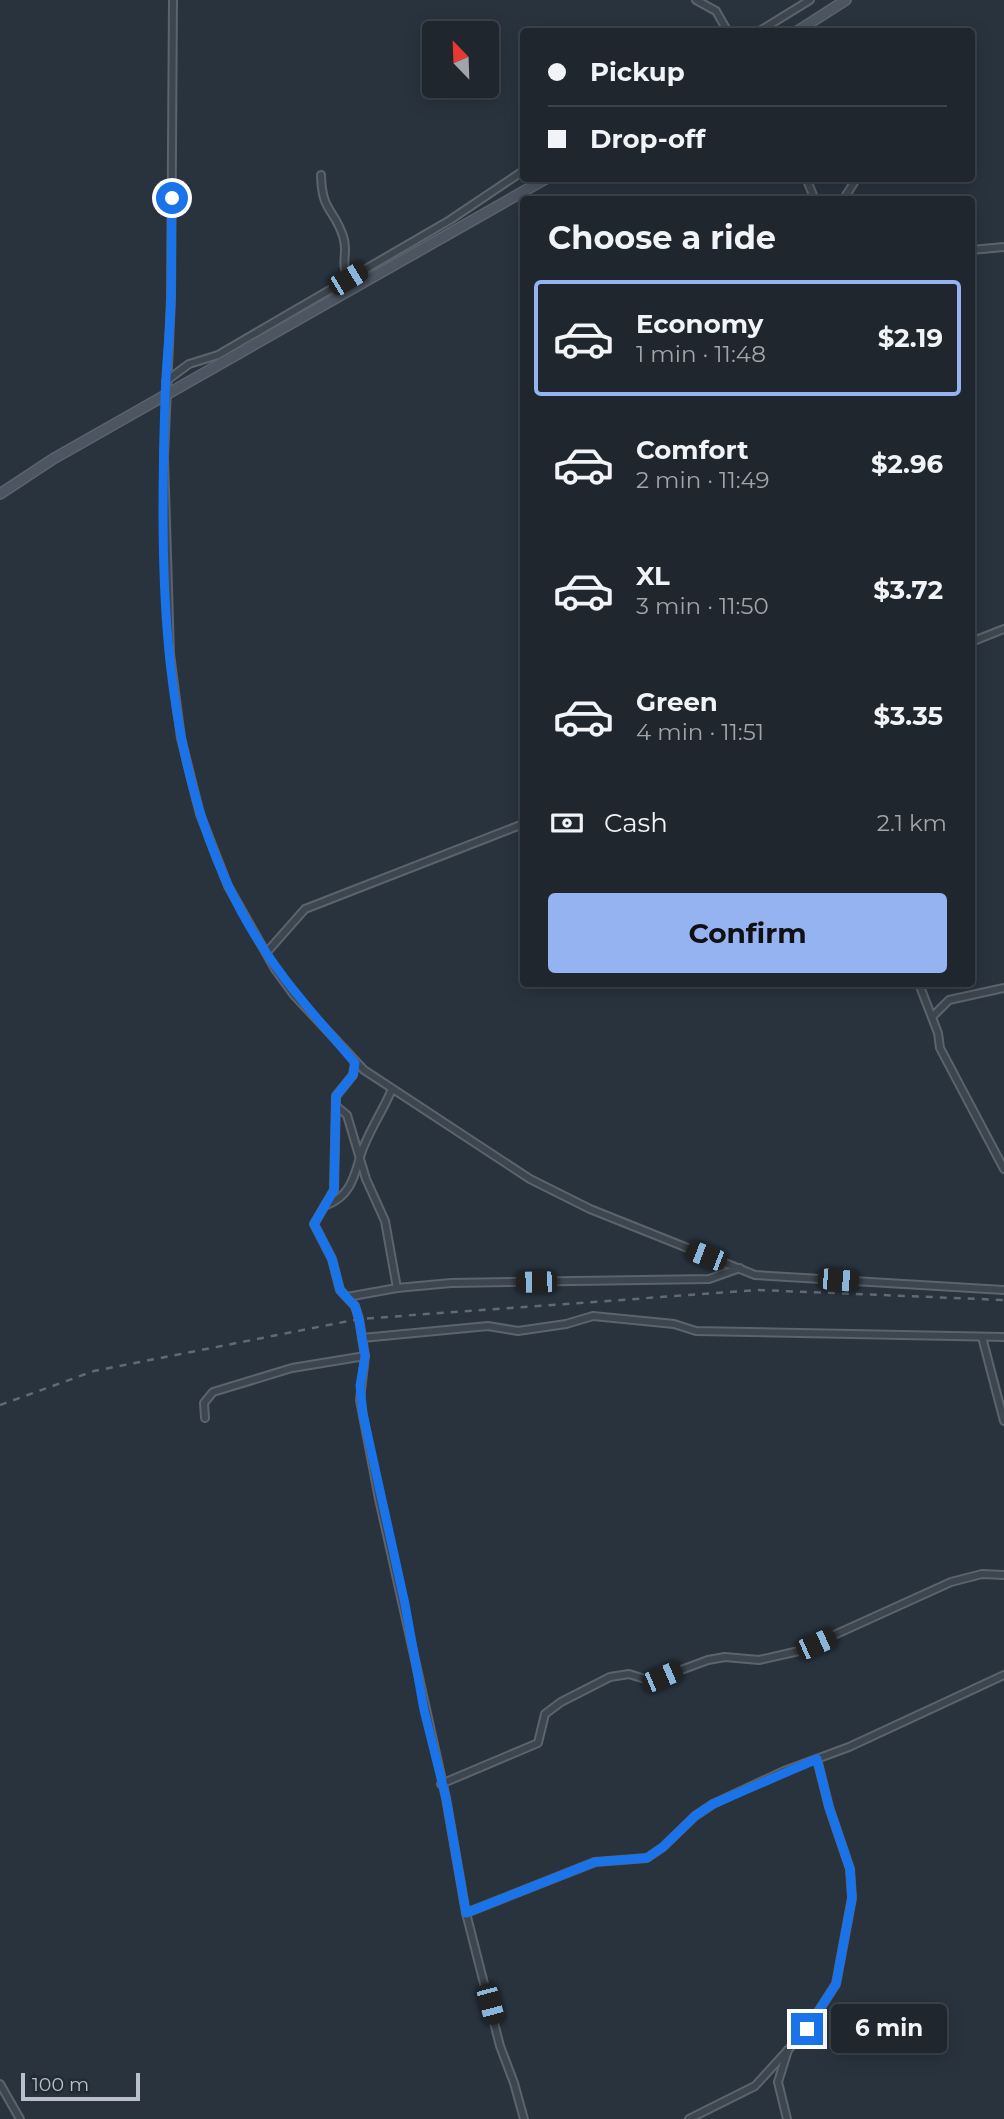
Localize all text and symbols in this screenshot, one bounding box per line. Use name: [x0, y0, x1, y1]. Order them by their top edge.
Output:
north arrow: [422, 21, 499, 98]
map controls: [422, 21, 499, 98]
text: Pickup: [590, 56, 685, 88]
text: Drop-off: [590, 123, 705, 155]
route start: [156, 182, 188, 214]
text: Choose a ride: [548, 218, 776, 257]
car: [325, 259, 372, 299]
icon: car: [552, 307, 615, 370]
text: Economy: [636, 308, 763, 340]
text: $2.19: [878, 322, 943, 354]
text: 1 min · 11:48: [636, 340, 766, 368]
icon: car: [552, 433, 615, 496]
text: Comfort: [636, 434, 748, 466]
text: $2.96: [871, 448, 943, 480]
text: 2 min · 11:49: [636, 466, 770, 494]
icon: car: [552, 559, 615, 622]
text: XL: [636, 560, 670, 592]
text: $3.72: [873, 574, 943, 606]
text: 3 min · 11:50: [636, 592, 769, 620]
icon: car: [552, 685, 615, 748]
text: Green: [636, 686, 718, 718]
text: $3.35: [873, 700, 943, 732]
text: 4 min · 11:51: [636, 718, 764, 746]
icon: cash: [548, 804, 586, 842]
text: Cash: [604, 807, 668, 839]
text: 2.1 km: [877, 809, 947, 837]
button: Confirm: [548, 893, 947, 973]
car: [683, 1239, 730, 1273]
car: [817, 1268, 860, 1292]
car: [515, 1271, 558, 1293]
car: [793, 1626, 840, 1662]
car: [639, 1659, 686, 1695]
car: [475, 1981, 506, 2027]
callout: 6 min: [832, 2004, 947, 2054]
route end: [791, 2013, 823, 2045]
text: 6 min: [855, 2014, 923, 2042]
scale bar: [21, 2070, 140, 2102]
text: 100 m: [32, 2073, 89, 2096]

